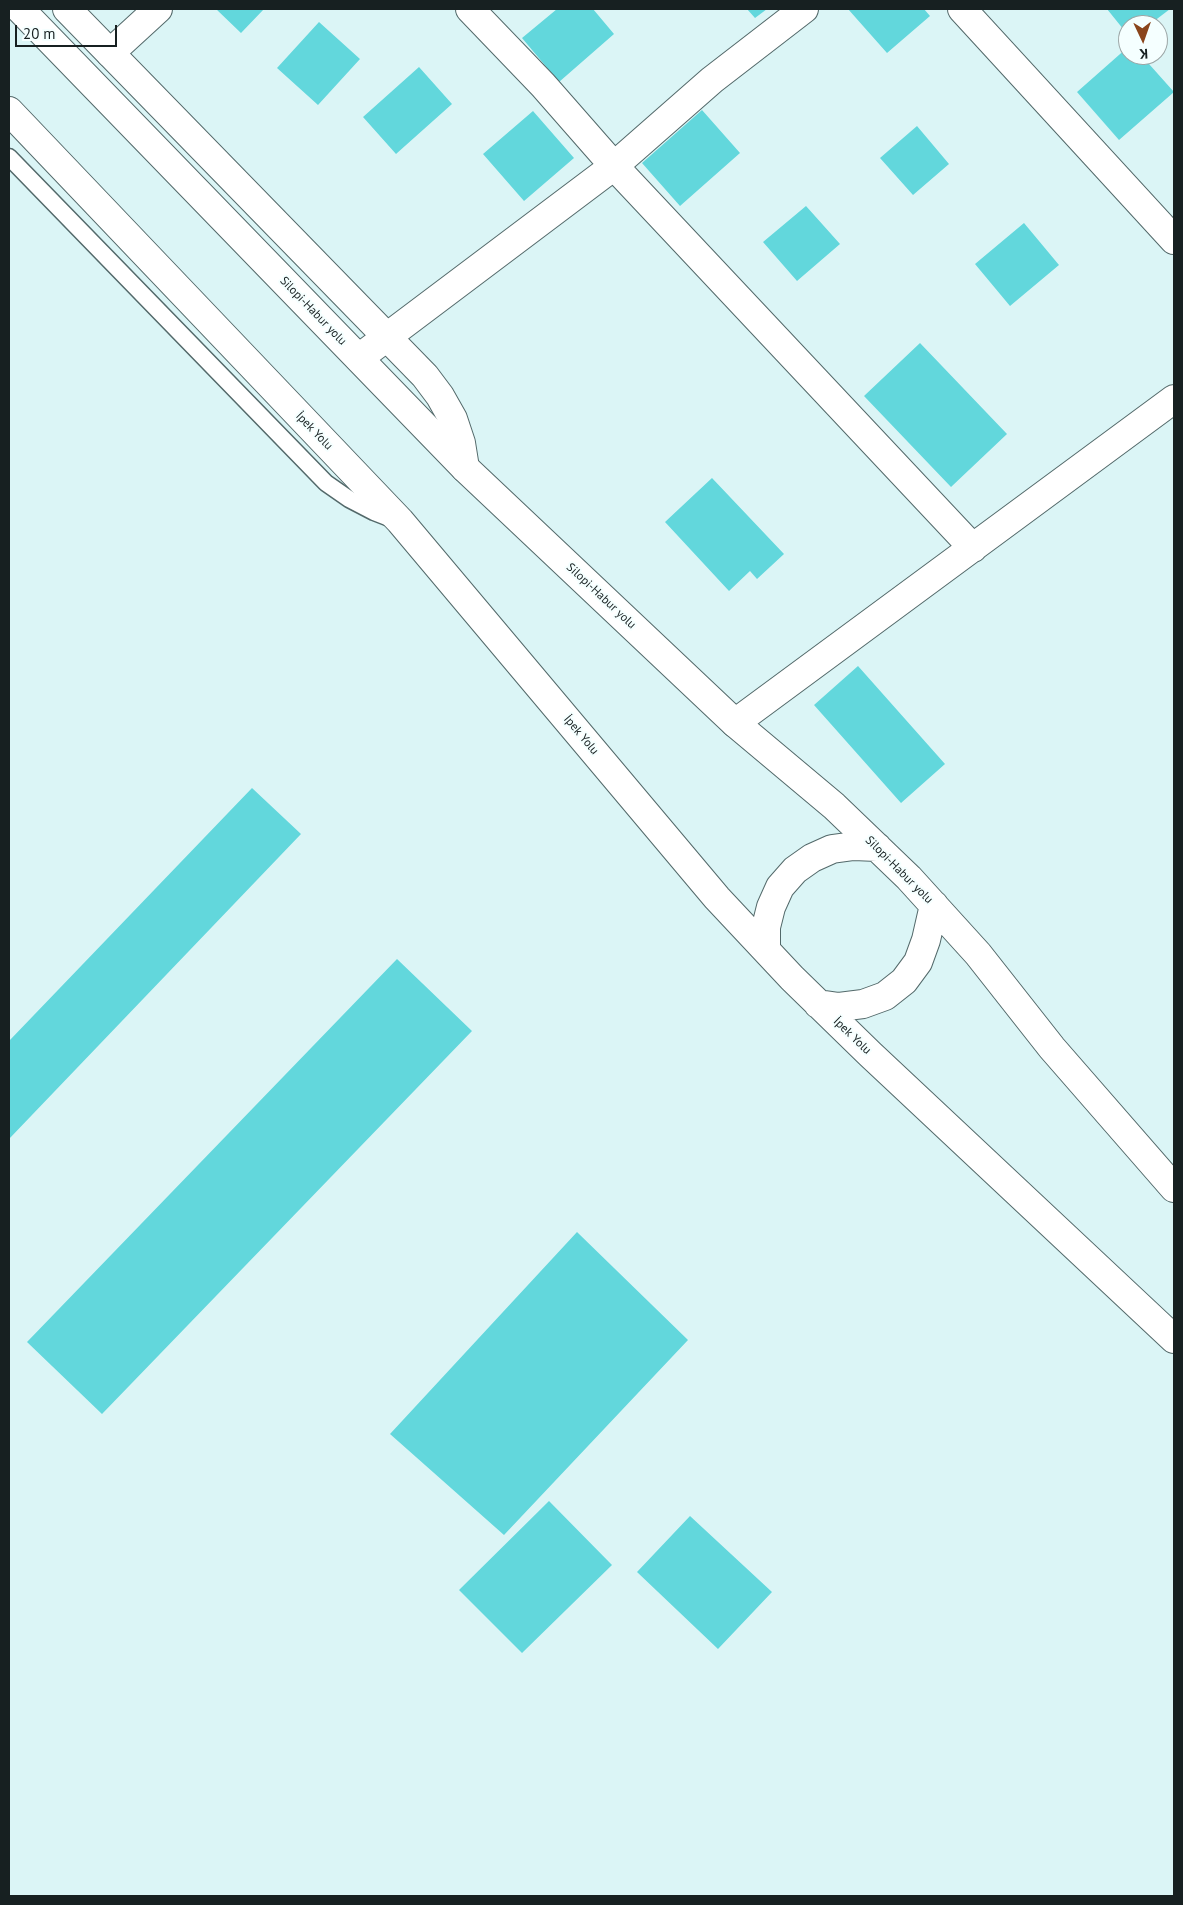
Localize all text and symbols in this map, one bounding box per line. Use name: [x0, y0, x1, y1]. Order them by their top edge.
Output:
scale bar: [18, 15, 120, 47]
north arrow: [1118, 15, 1168, 65]
text: 20 m: [23, 24, 56, 43]
text: K: [1139, 45, 1149, 63]
street label: Silopi-Habur yolu: [277, 274, 349, 348]
street label: İpek Yolu: [292, 409, 336, 453]
street label: Silopi-Habur yolu: [563, 560, 639, 632]
street label: İpek Yolu: [560, 712, 602, 758]
street label: Silopi-Habur yolu: [862, 833, 936, 907]
street label: İpek Yolu: [830, 1014, 874, 1058]

